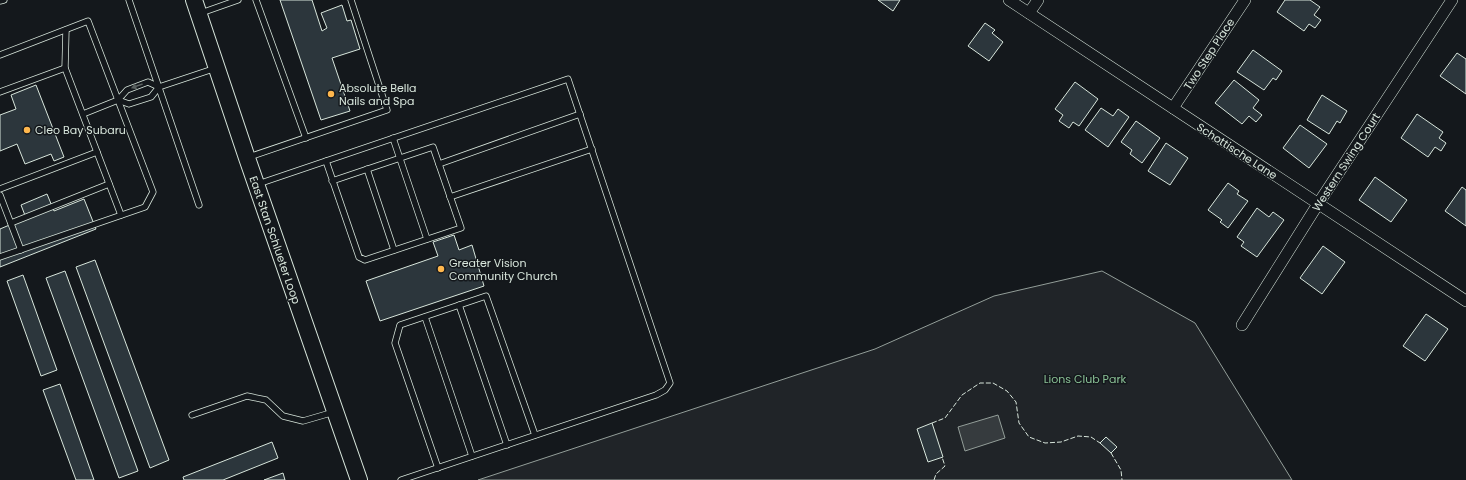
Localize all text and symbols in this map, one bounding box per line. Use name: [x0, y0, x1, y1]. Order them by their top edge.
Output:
street label: Two Step Place: [1180, 15, 1238, 93]
place label: Absolute Bella Nails and Spa: [339, 80, 417, 109]
one-way arrow: [130, 84, 142, 90]
marker: Absolute Bella Nails and Spa: [326, 89, 336, 99]
street label: Western Swing Court: [1308, 110, 1384, 214]
street label: Schottische Lane: [1194, 119, 1281, 183]
place label: Cleo Bay Subaru: [35, 122, 126, 138]
marker: Cleo Bay Subaru: [22, 125, 32, 135]
street label: East Stan Schlueter Loop: [246, 174, 304, 306]
place label: Greater Vision Community Church: [449, 255, 558, 284]
marker: Greater Vision Community Church: [436, 264, 446, 274]
park label: Lions Club Park: [1044, 371, 1127, 387]

